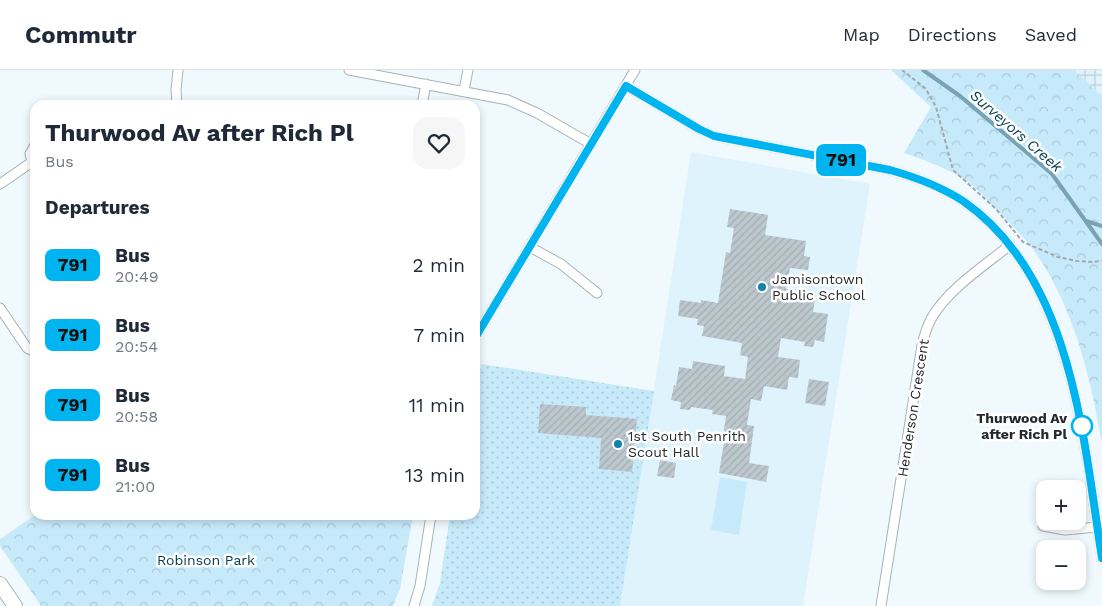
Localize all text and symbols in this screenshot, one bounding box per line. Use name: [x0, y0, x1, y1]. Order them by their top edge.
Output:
text: Commutr: [25, 21, 137, 49]
text: Map: [843, 24, 880, 45]
text: Directions: [908, 24, 997, 45]
text: Saved: [1025, 24, 1077, 45]
water label: Surveyors Creek: [966, 86, 1066, 176]
button: heart: [413, 117, 465, 169]
text: Thurwood Av after Rich Pl: [45, 119, 354, 147]
line badge: 791: [812, 144, 870, 176]
text: 791: [826, 149, 856, 170]
text: Bus: [45, 152, 74, 171]
text: Departures: [45, 196, 150, 219]
text: Bus: [115, 244, 150, 267]
text: 791: [58, 254, 87, 275]
text: 2 min: [413, 254, 465, 277]
text: 20:49: [115, 267, 159, 286]
place label: Jamisontown Public School: [772, 271, 866, 303]
marker: Jamisontown Public School: [756, 281, 768, 293]
text: Bus: [115, 314, 150, 337]
text: 791: [58, 324, 87, 345]
text: 7 min: [414, 324, 465, 347]
text: 20:54: [115, 337, 158, 356]
street label: Henderson Crescent: [894, 338, 932, 478]
text: Bus: [115, 384, 150, 407]
text: 791: [58, 394, 87, 415]
text: 11 min: [409, 394, 465, 417]
text: 20:58: [115, 407, 158, 426]
place label: Thurwood Av after Rich Pl: [976, 410, 1067, 442]
marker: Thurwood Av after Rich Pl: [1071, 415, 1093, 437]
place label: 1st South Penrith Scout Hall: [628, 428, 746, 460]
marker: 1st South Penrith Scout Hall: [612, 438, 624, 450]
text: Bus: [115, 454, 150, 477]
text: 791: [58, 464, 87, 485]
text: 13 min: [405, 464, 465, 487]
text: 21:00: [115, 477, 155, 496]
map controls: [1036, 480, 1086, 590]
button: +: [1036, 480, 1086, 530]
button: −: [1036, 540, 1086, 590]
park label: Robinson Park: [157, 552, 255, 568]

